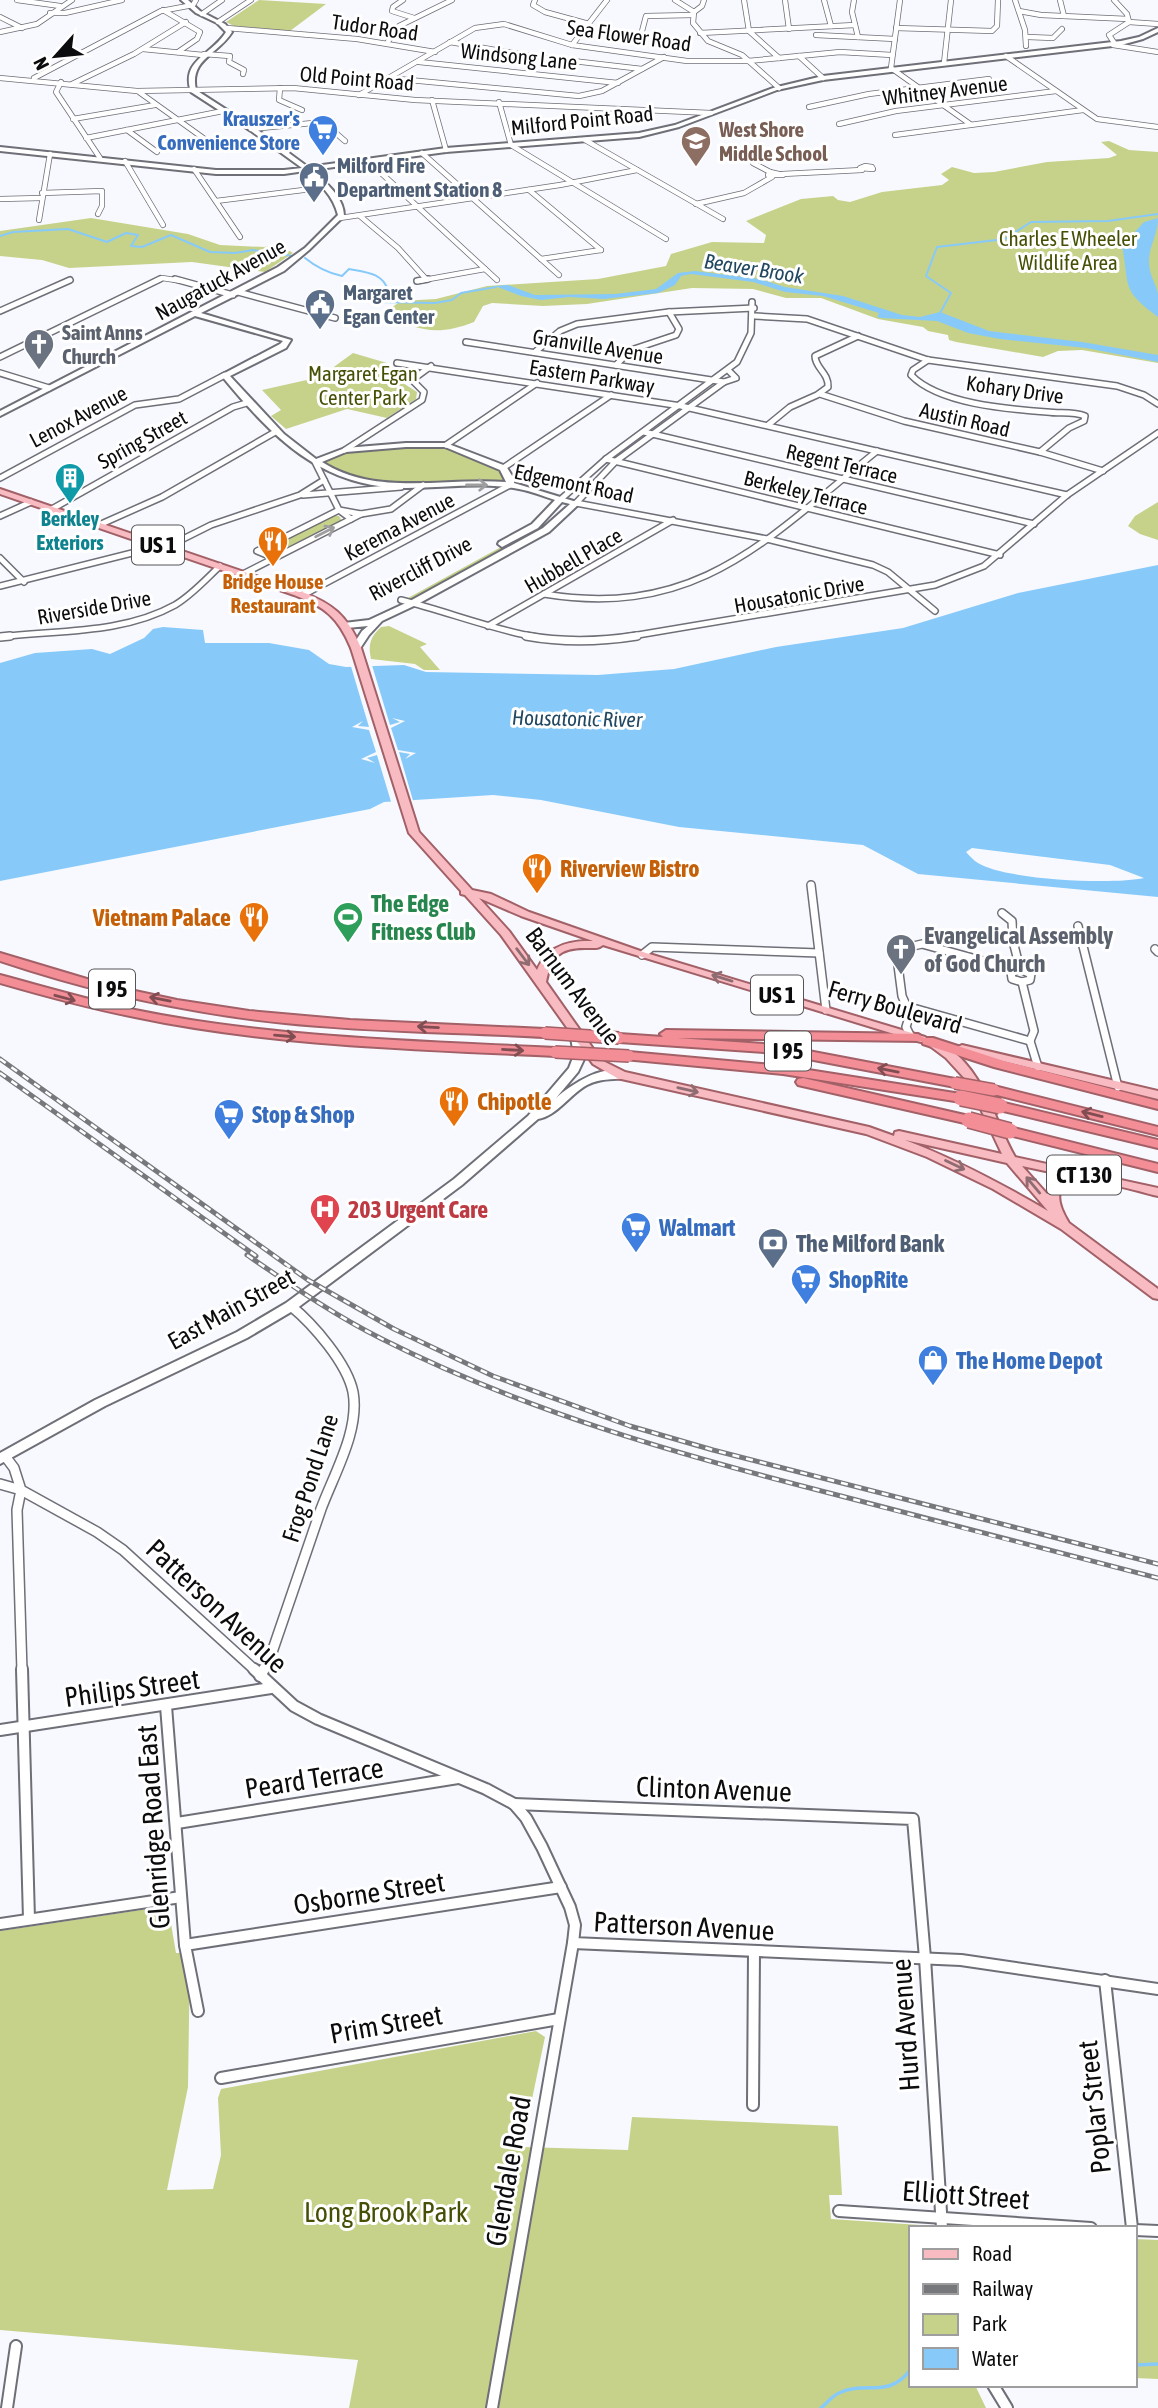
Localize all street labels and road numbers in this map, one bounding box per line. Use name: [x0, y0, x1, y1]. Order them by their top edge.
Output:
street label: Tudor Road: [330, 9, 420, 45]
street label: Sea Flower Road: [565, 14, 693, 56]
street label: Windsong Lane: [459, 38, 579, 74]
street label: Old Point Road: [299, 61, 415, 95]
street label: Whitney Avenue: [881, 70, 1009, 110]
street label: Milford Point Road: [510, 101, 654, 139]
street label: Naugatuck Avenue: [151, 233, 289, 325]
street label: Granville Avenue: [531, 324, 665, 368]
street label: Eastern Parkway: [528, 354, 657, 398]
street label: Kohary Drive: [965, 370, 1065, 408]
street label: Lenox Avenue: [25, 380, 131, 452]
street label: Austin Road: [918, 397, 1012, 441]
street label: Spring Street: [93, 405, 191, 473]
street label: Regent Terrace: [784, 439, 900, 487]
street label: Edgemont Road: [512, 459, 636, 507]
street label: Berkeley Terrace: [742, 465, 870, 519]
street label: Kerema Avenue: [340, 487, 458, 565]
street label: Hubbell Place: [520, 522, 626, 598]
road number: US 1: [132, 526, 184, 565]
street label: Rivercliff Drive: [365, 531, 475, 605]
street label: Housatonic Drive: [732, 571, 866, 617]
street label: Riverside Drive: [35, 585, 153, 629]
street label: Barnum Avenue: [520, 922, 626, 1050]
road number: I 95: [89, 970, 135, 1008]
street label: Ferry Boulevard: [825, 975, 965, 1039]
road number: US 1: [751, 976, 803, 1014]
road number: I 95: [765, 1032, 811, 1070]
road number: CT 130: [1047, 1156, 1121, 1194]
street label: East Main Street: [163, 1263, 299, 1355]
street label: Frog Pond Lane: [277, 1410, 343, 1546]
street label: Patterson Avenue: [140, 1533, 294, 1679]
street label: Philips Street: [62, 1663, 202, 1713]
street label: Glenridge Road East: [130, 1724, 176, 1930]
street label: Peard Terrace: [242, 1751, 386, 1805]
street label: Clinton Avenue: [636, 1770, 792, 1808]
street label: Osborne Street: [291, 1865, 447, 1921]
street label: Patterson Avenue: [593, 1905, 775, 1947]
street label: Hurd Avenue: [884, 1958, 926, 2092]
street label: Prim Street: [327, 1998, 445, 2050]
street label: Poplar Street: [1071, 2039, 1117, 2175]
street label: Glendale Road: [479, 2094, 537, 2248]
street label: Elliott Street: [901, 2175, 1031, 2215]

